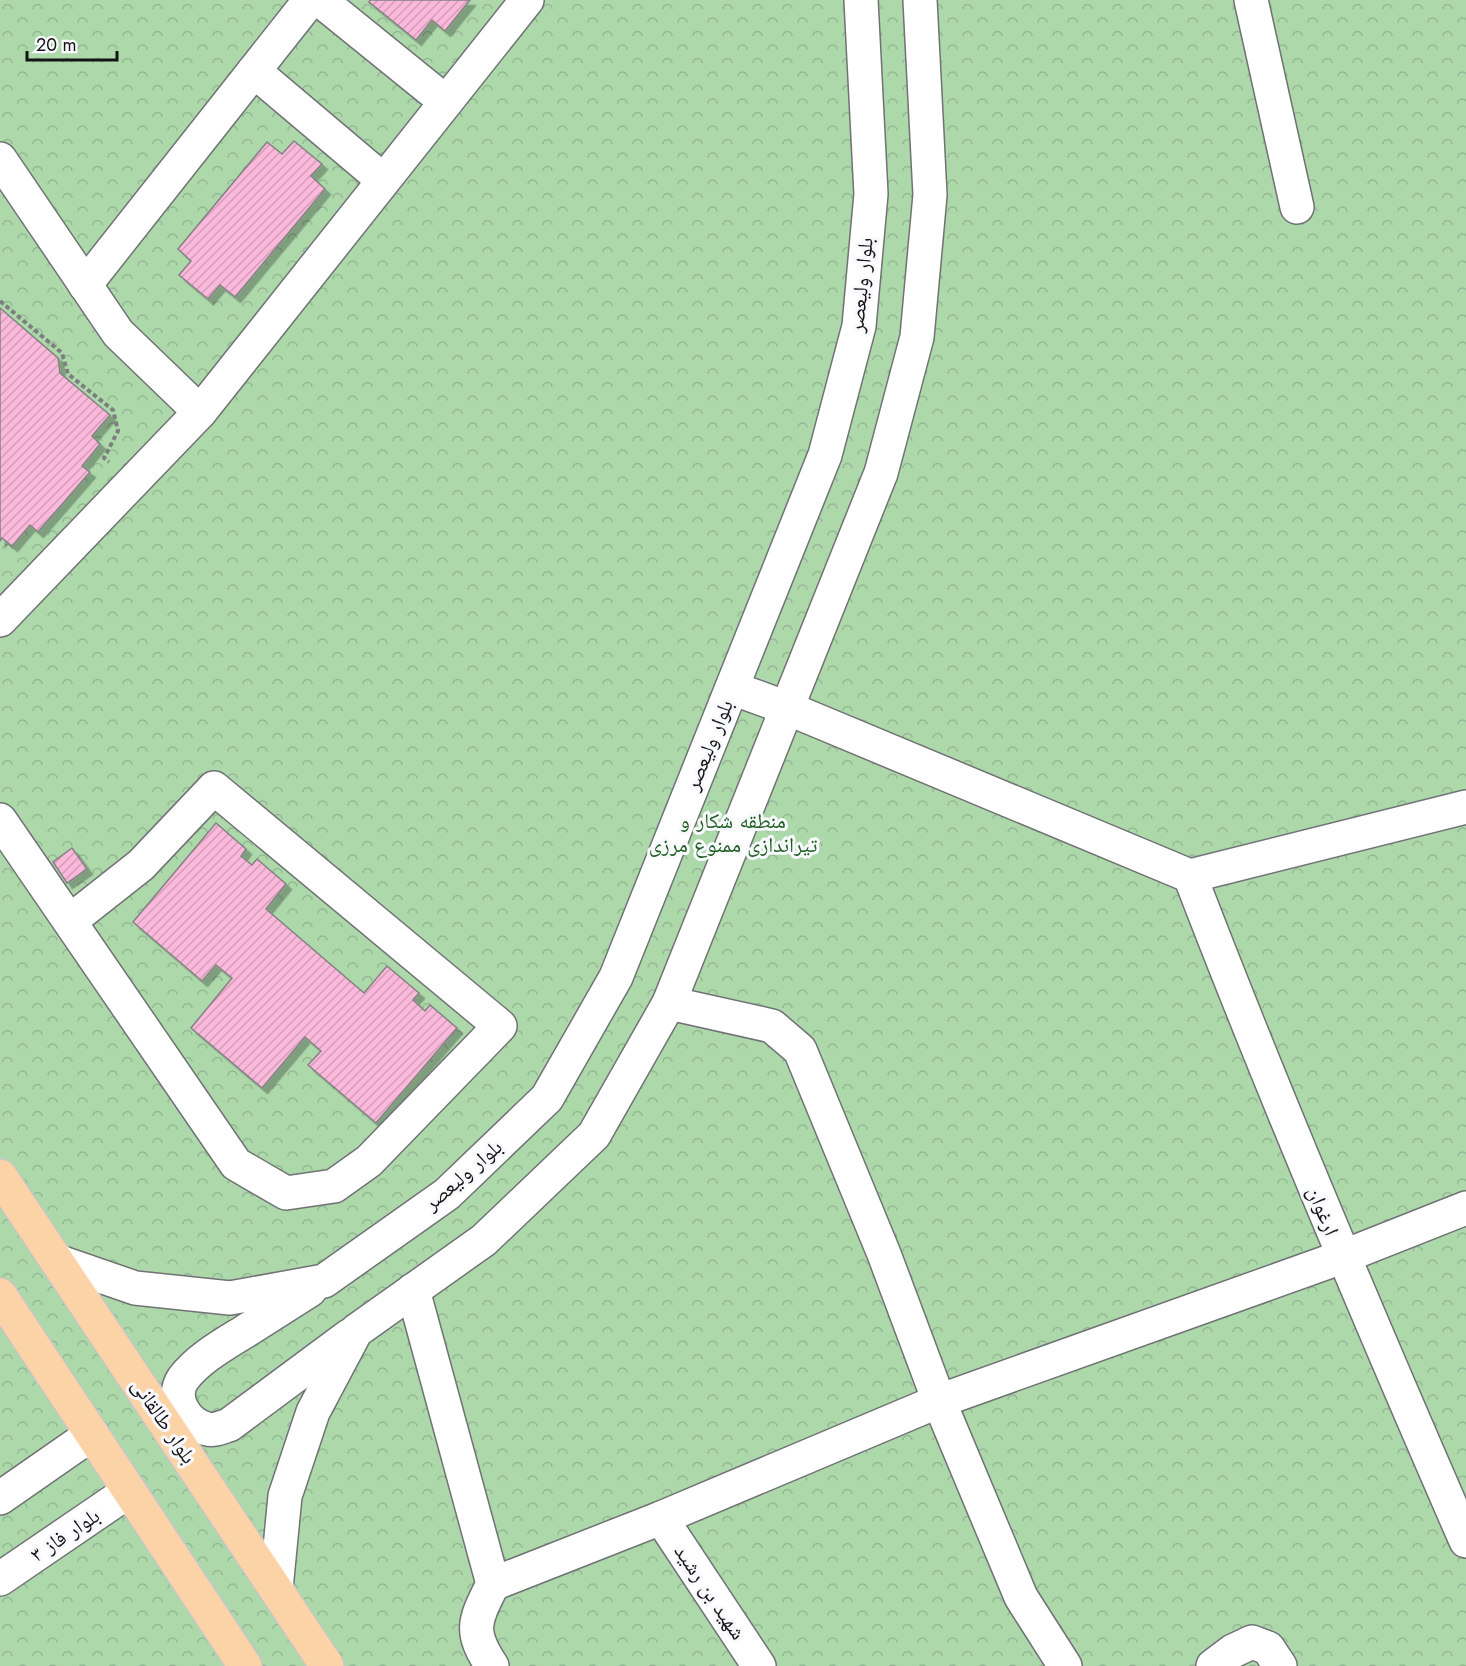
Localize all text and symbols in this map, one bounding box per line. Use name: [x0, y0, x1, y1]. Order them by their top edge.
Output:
scale bar: [27, 24, 117, 62]
text: 20 m: [36, 32, 76, 58]
street label: بلوار ولیعصر: [841, 236, 881, 335]
street label: بلوار ولیعصر: [677, 695, 741, 796]
park label: منطقه شکار و تیراندازی ممنوع مرزی: [649, 806, 817, 860]
street label: بلوار ولیعصر: [416, 1132, 509, 1218]
street label: ارغوان: [1300, 1182, 1346, 1240]
street label: بلوار طالقانی: [124, 1372, 204, 1470]
street label: بلوار فاز ۳: [24, 1501, 106, 1569]
street label: شهید بن رشید: [667, 1538, 753, 1646]

